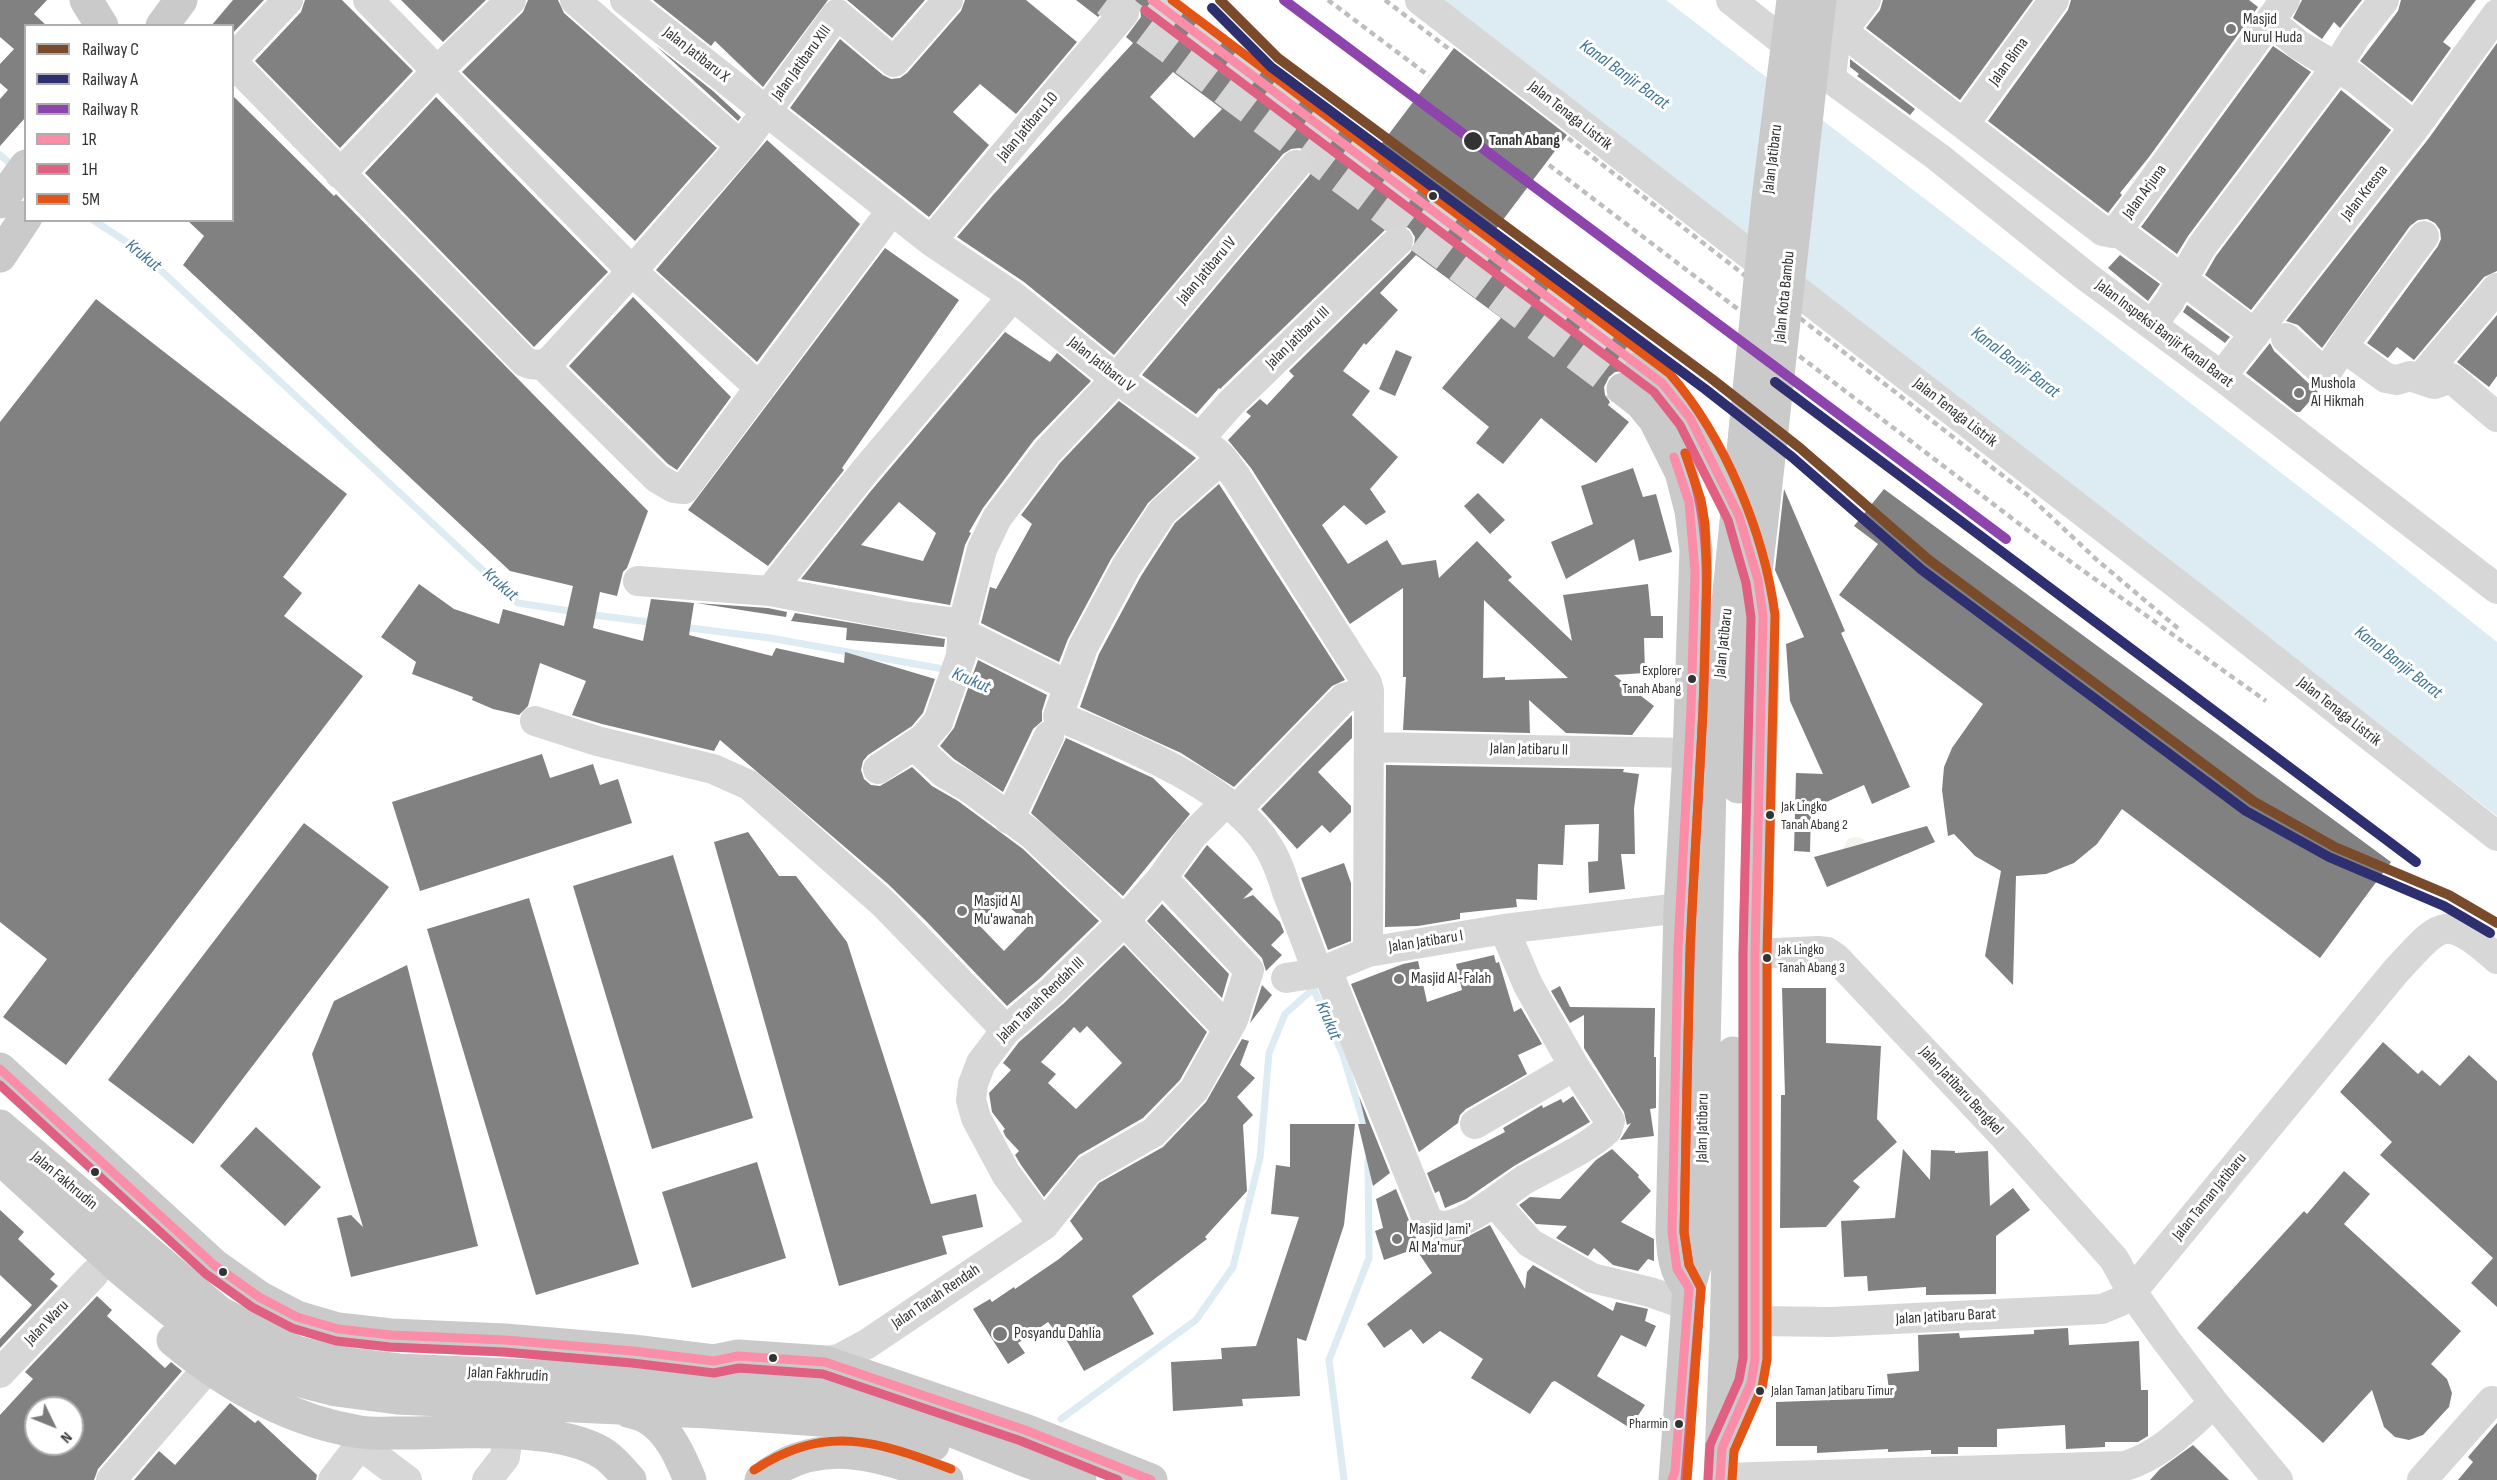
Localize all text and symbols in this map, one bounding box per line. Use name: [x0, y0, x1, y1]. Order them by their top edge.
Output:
place label: Masjid Nurul Huda: [2243, 10, 2302, 48]
street label: Jalan Jatibaru XIII: [768, 22, 836, 104]
marker: Masjid Nurul Huda: [2224, 22, 2238, 36]
street label: Jalan Jatibaru X: [659, 23, 733, 87]
legend: [24, 24, 234, 222]
street label: Jalan Bima: [1985, 34, 2033, 90]
water label: Kanal Banjir Barat: [1575, 35, 1673, 115]
text: Railway C: [82, 39, 139, 60]
text: Railway A: [82, 69, 138, 90]
street label: Jalan Tenaga Listrik: [1524, 77, 1616, 155]
street label: Jalan Jatibaru 10: [993, 88, 1063, 166]
text: Railway R: [82, 99, 139, 120]
street label: Jalan Jatibaru: [1759, 123, 1787, 195]
text: 1R: [82, 129, 97, 150]
marker: Tanah Abang: [1462, 130, 1484, 152]
place label: Tanah Abang: [1489, 131, 1560, 151]
text: 1H: [82, 159, 98, 180]
street label: Jalan Arjuna: [2119, 161, 2171, 223]
street label: Jalan Kresna: [2338, 162, 2392, 224]
text: 5M: [82, 189, 100, 210]
unlabelled marker: [1427, 190, 1439, 202]
street label: Jalan Jatibaru IV: [1173, 233, 1241, 309]
water label: Krukut: [121, 235, 165, 277]
street label: Jalan Kota Bambu: [1771, 250, 1799, 344]
street label: Jalan Inspeksi Banjir Kanal Barat: [2091, 276, 2237, 392]
street label: Jalan Jatibaru III: [1262, 303, 1334, 373]
water label: Kanal Banjir Barat: [1966, 323, 2064, 403]
street label: Jalan Jatibaru V: [1064, 333, 1138, 397]
street label: Jalan Tenaga Listrik: [1909, 374, 2001, 452]
place label: Mushola Al Hikmah: [2311, 374, 2364, 412]
marker: Mushola Al Hikmah: [2292, 386, 2306, 400]
water label: Krukut: [478, 564, 522, 606]
street label: Jalan Jatibaru: [1711, 608, 1737, 678]
water label: Kanal Banjir Barat: [2350, 622, 2446, 704]
water label: Krukut: [948, 663, 994, 699]
place label: Explorer Tanah Abang: [1622, 663, 1681, 696]
marker: Explorer Tanah Abang: [1686, 673, 1698, 685]
street label: Jalan Tenaga Listrik: [2293, 673, 2385, 751]
street label: Jalan Jatibaru II: [1490, 740, 1568, 760]
place label: Jak Lingko Tanah Abang 2: [1781, 799, 1848, 832]
marker: Jak Lingko Tanah Abang 2: [1764, 809, 1776, 821]
place label: Masjid Al Mu'awanah: [974, 892, 1034, 930]
marker: Masjid Al Mu'awanah: [955, 904, 969, 918]
street label: Jalan Jatibaru I: [1387, 927, 1465, 957]
place label: Jak Lingko Tanah Abang 3: [1778, 942, 1845, 975]
marker: Jak Lingko Tanah Abang 3: [1761, 952, 1773, 964]
street label: Jalan Tanah Rendah III: [993, 953, 1089, 1047]
place label: Masjid Al-Falah: [1411, 969, 1491, 989]
marker: Masjid Al-Falah: [1392, 972, 1406, 986]
water label: Krukut: [1310, 998, 1346, 1044]
street label: Jalan Jatibaru Bengkel: [1915, 1043, 2007, 1139]
street label: Jalan Jatibaru: [1693, 1093, 1713, 1163]
street label: Jalan Fakhrudin: [27, 1148, 101, 1214]
street label: Jalan Taman Jatibaru: [2169, 1149, 2251, 1245]
unlabelled marker: [89, 1166, 101, 1178]
place label: Masjid Jami' Al Ma'mur: [1409, 1220, 1471, 1258]
marker: Masjid Jami' Al Ma'mur: [1390, 1232, 1404, 1246]
street label: Jalan Tanah Rendah: [888, 1260, 984, 1334]
unlabelled marker: [217, 1266, 229, 1278]
street label: Jalan Waru: [21, 1296, 73, 1350]
street label: Jalan Jatibaru Barat: [1895, 1305, 1997, 1329]
place label: Posyandu Dahlia: [1014, 1324, 1101, 1344]
marker: Posyandu Dahlia: [991, 1325, 1009, 1343]
unlabelled marker: [767, 1352, 779, 1364]
street label: Jalan Fakhrudin: [467, 1363, 549, 1387]
place label: Jalan Taman Jatibaru Timur: [1771, 1383, 1894, 1399]
marker: Jalan Taman Jatibaru Timur: [1754, 1385, 1766, 1397]
north arrow: [24, 1396, 84, 1456]
place label: Pharmin: [1629, 1416, 1668, 1432]
marker: Pharmin: [1673, 1418, 1685, 1430]
text: N: [56, 1428, 76, 1447]

